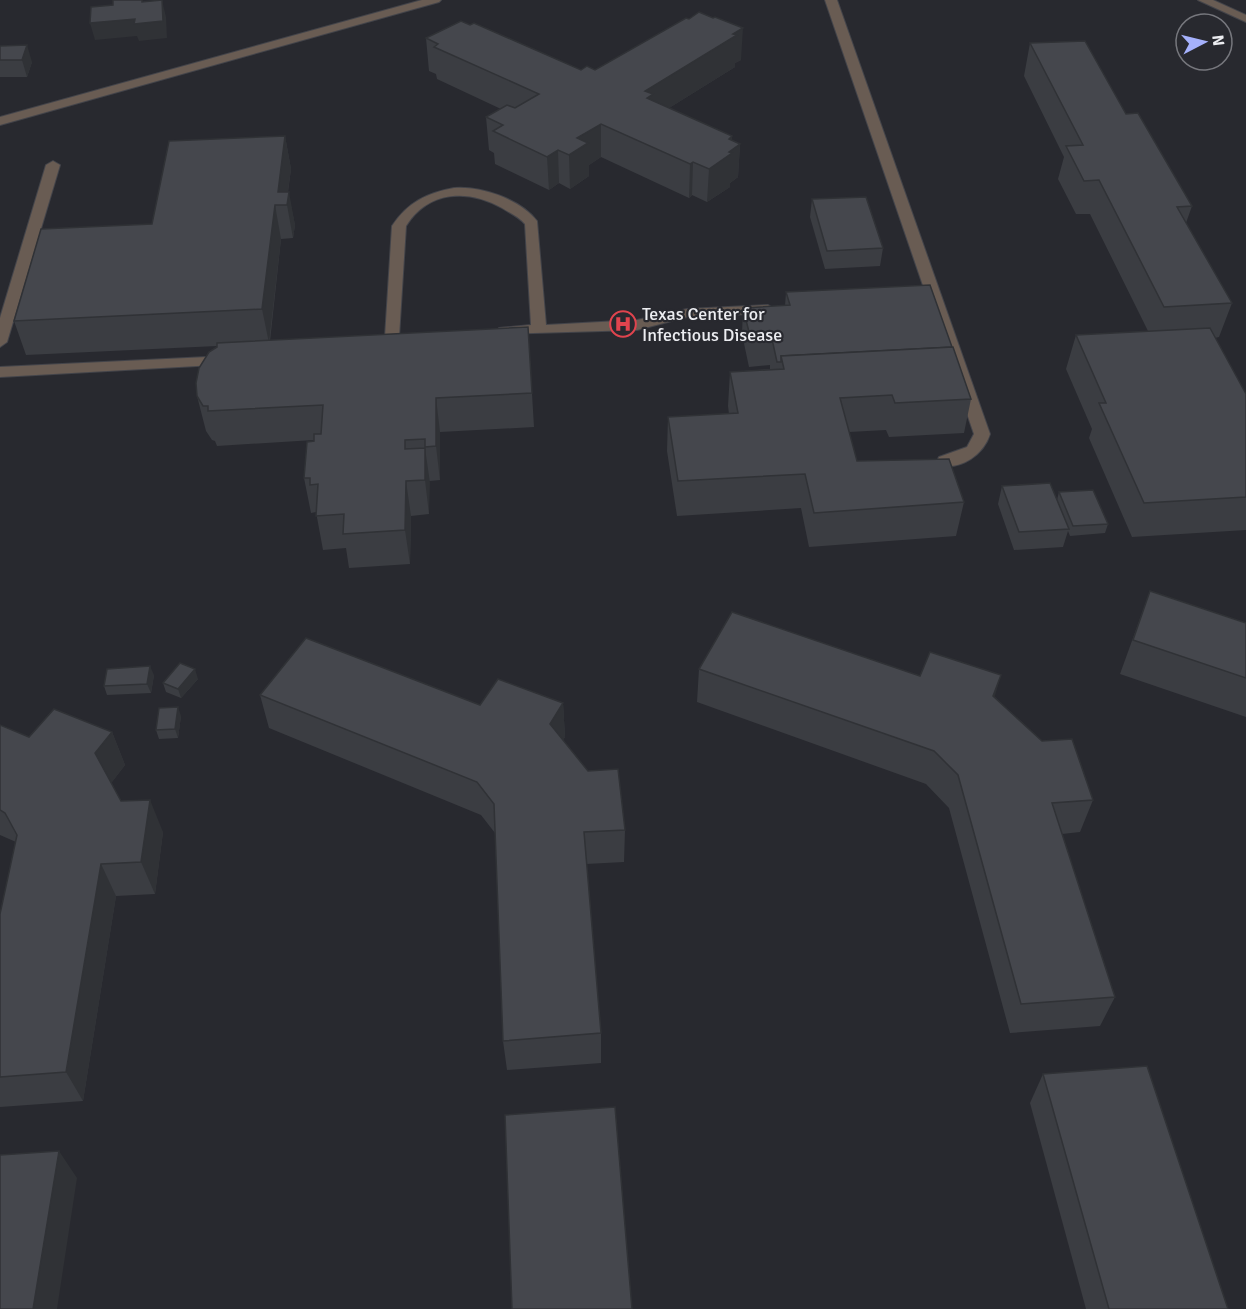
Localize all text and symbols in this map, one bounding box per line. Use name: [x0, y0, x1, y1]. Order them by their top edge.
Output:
north arrow: [1174, 12, 1234, 72]
text: N: [1207, 34, 1228, 47]
place label: Texas Center for Infectious Disease: [642, 303, 782, 346]
hospital icon: Texas Center for Infectious Disease: [608, 309, 638, 339]

